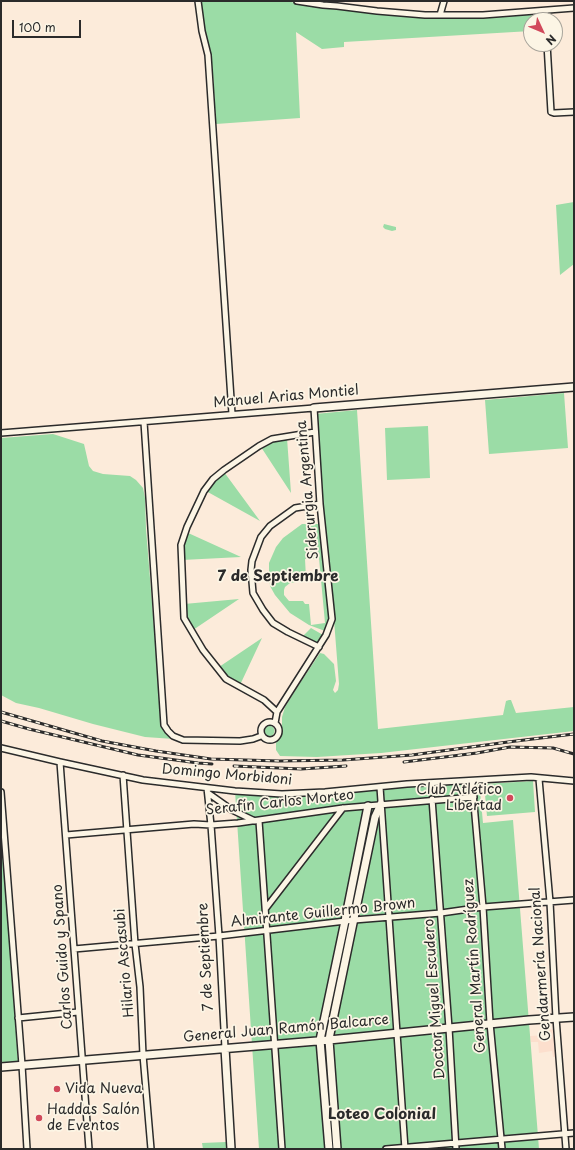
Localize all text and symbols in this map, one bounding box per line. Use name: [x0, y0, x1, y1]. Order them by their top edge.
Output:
scale bar: [14, 12, 83, 38]
north arrow: [523, 12, 563, 52]
text: 100 m: [19, 18, 56, 36]
text: N: [542, 31, 560, 49]
street label: Manuel Arias Montiel: [213, 382, 359, 412]
street label: Siderurgia Argentina: [294, 420, 322, 560]
district label: 7 de Septiembre: [217, 568, 339, 586]
street label: Domingo Morbidoni: [161, 761, 293, 789]
place label: Club Atlético Libertad: [416, 782, 502, 814]
street label: Serafín Carlos Morteo: [205, 787, 355, 819]
marker: Club Atlético Libertad: [505, 793, 515, 803]
street label: General Martín Rodríguez: [461, 878, 489, 1054]
street label: Carlos Guido y Spano: [50, 884, 76, 1030]
street label: Gendarmería Nacional: [527, 887, 555, 1041]
street label: Almirante Guillermo Brown: [230, 895, 416, 931]
street label: 7 de Septiembre: [195, 902, 217, 1012]
street label: Hilario Ascasubi: [112, 908, 138, 1018]
street label: Doctor Miguel Escudero: [421, 918, 449, 1080]
street label: General Juan Ramón Balcarce: [182, 1012, 390, 1046]
place label: Vida Nueva: [65, 1081, 142, 1097]
marker: Vida Nueva: [52, 1084, 62, 1094]
place label: Haddas Salón de Eventos: [47, 1102, 140, 1134]
district label: Loteo Colonial: [328, 1106, 436, 1124]
marker: Haddas Salón de Eventos: [34, 1113, 44, 1123]

